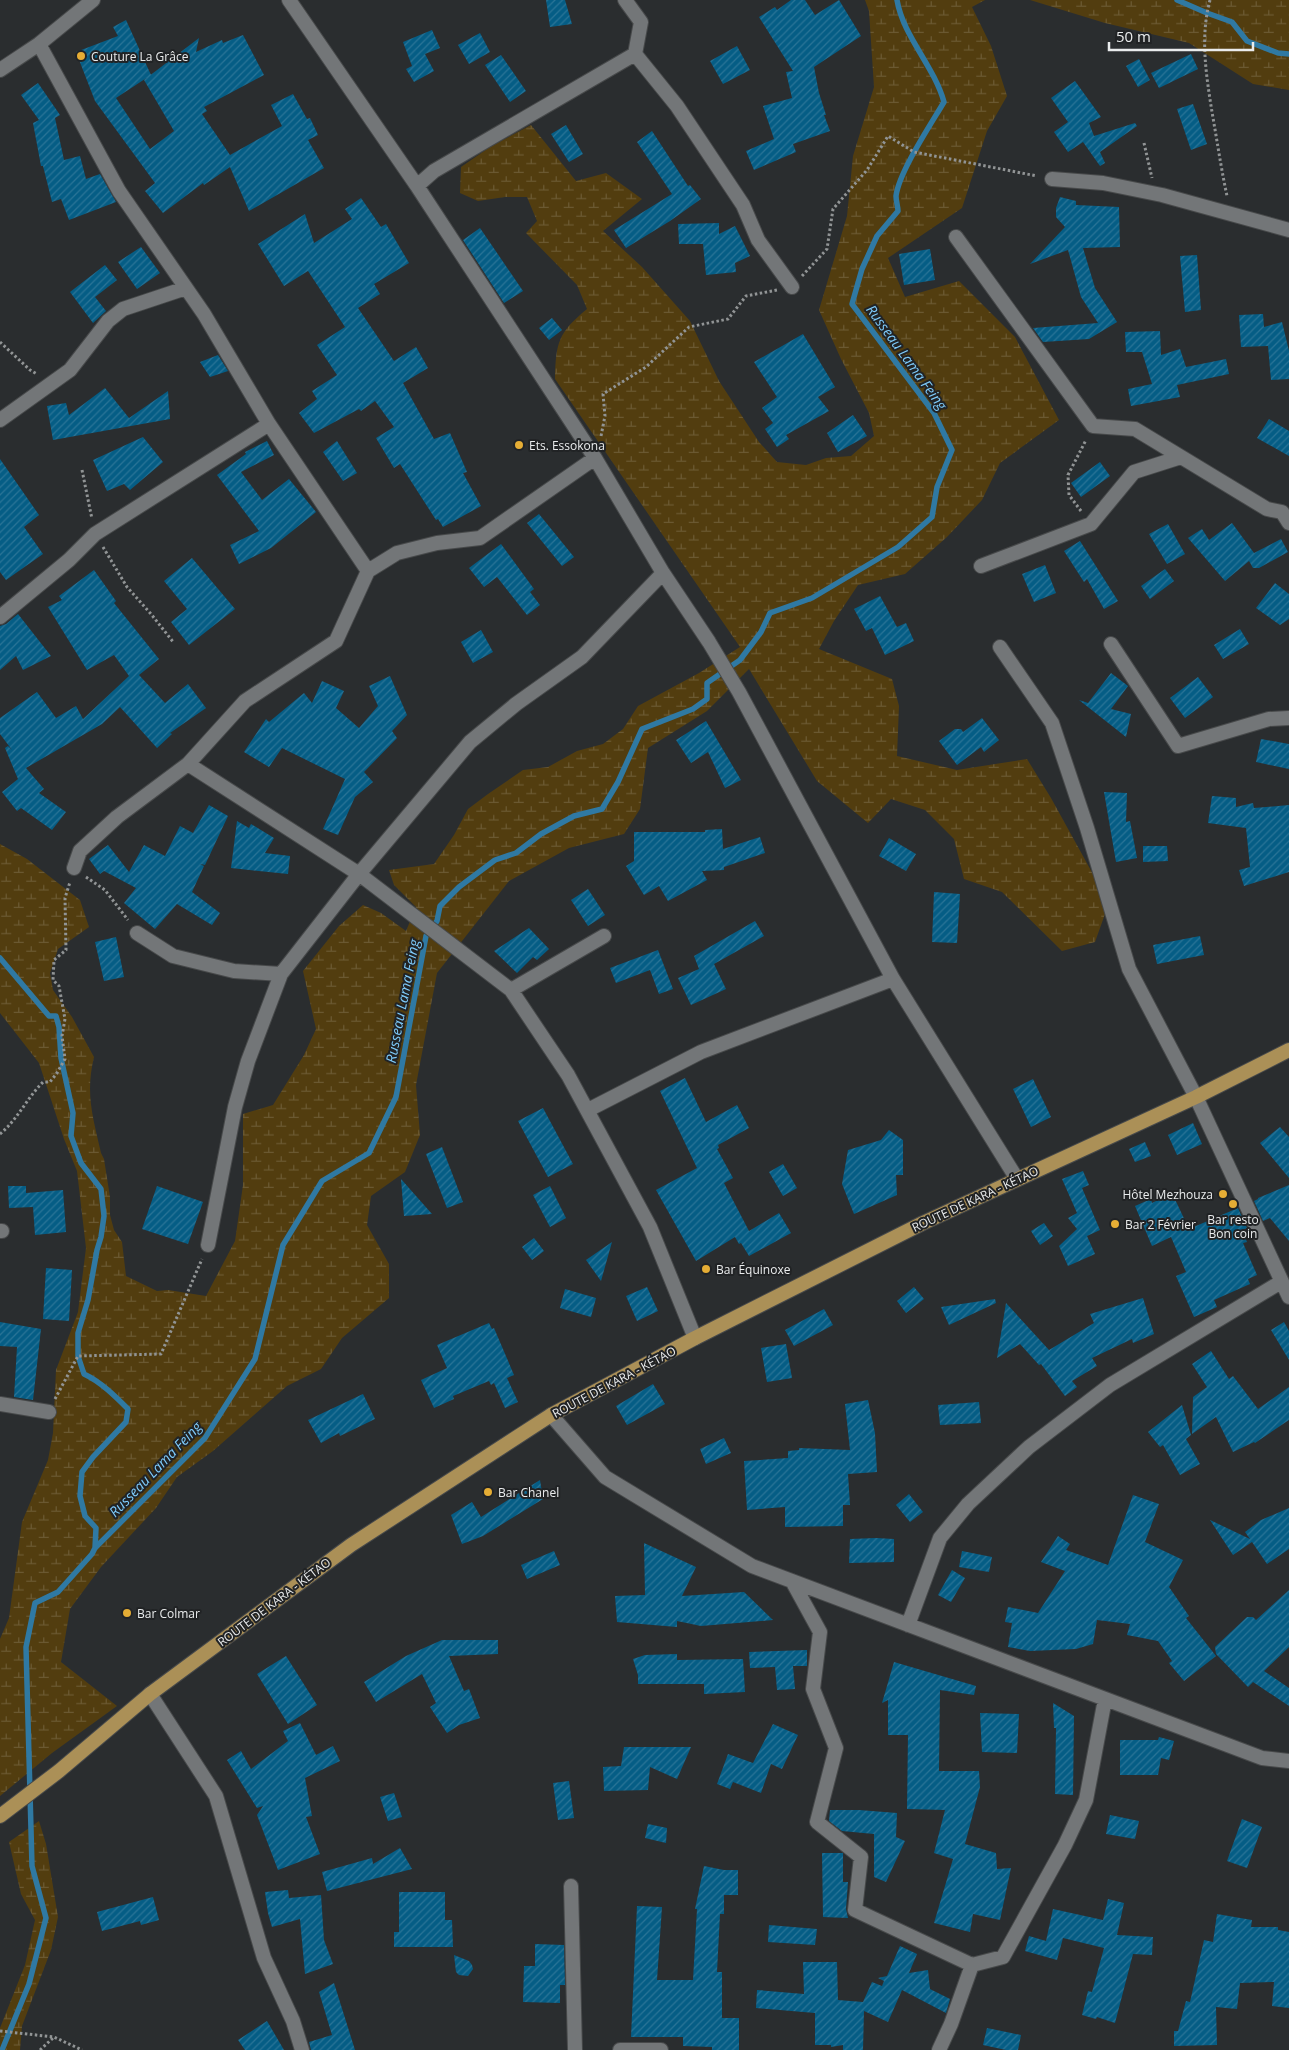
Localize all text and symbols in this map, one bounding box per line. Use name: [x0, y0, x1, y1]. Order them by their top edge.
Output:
scale bar: [1109, 20, 1253, 52]
text: 50 m: [1116, 26, 1151, 46]
place label: Couture La Grâce: [91, 48, 189, 65]
marker: Couture La Grâce: [75, 50, 87, 62]
water label: Russeau Lama Feing: [862, 301, 952, 414]
place label: Ets. Essokona: [529, 437, 605, 454]
marker: Ets. Essokona: [513, 439, 525, 451]
water label: Russeau Lama Feing: [381, 937, 423, 1064]
street label: ROUTE DE KARA - KÉTAO: [909, 1162, 1041, 1236]
place label: Hôtel Mezhouza: [1122, 1186, 1213, 1203]
marker: Hôtel Mezhouza: [1217, 1188, 1229, 1200]
marker: Bar resto Bon coin: [1227, 1198, 1239, 1210]
place label: Bar resto Bon coin: [1207, 1211, 1259, 1242]
place label: Bar 2 Février: [1125, 1216, 1196, 1233]
marker: Bar 2 Février: [1109, 1218, 1121, 1230]
place label: Bar Équinoxe: [716, 1261, 791, 1278]
marker: Bar Équinoxe: [700, 1263, 712, 1275]
street label: ROUTE DE KARA - KÉTAO: [549, 1342, 679, 1422]
water label: Russeau Lama Feing: [105, 1417, 206, 1521]
place label: Bar Chanel: [498, 1484, 559, 1501]
marker: Bar Chanel: [482, 1486, 494, 1498]
street label: ROUTE DE KARA - KÉTAO: [214, 1554, 334, 1650]
place label: Bar Colmar: [137, 1605, 200, 1622]
marker: Bar Colmar: [121, 1607, 133, 1619]

